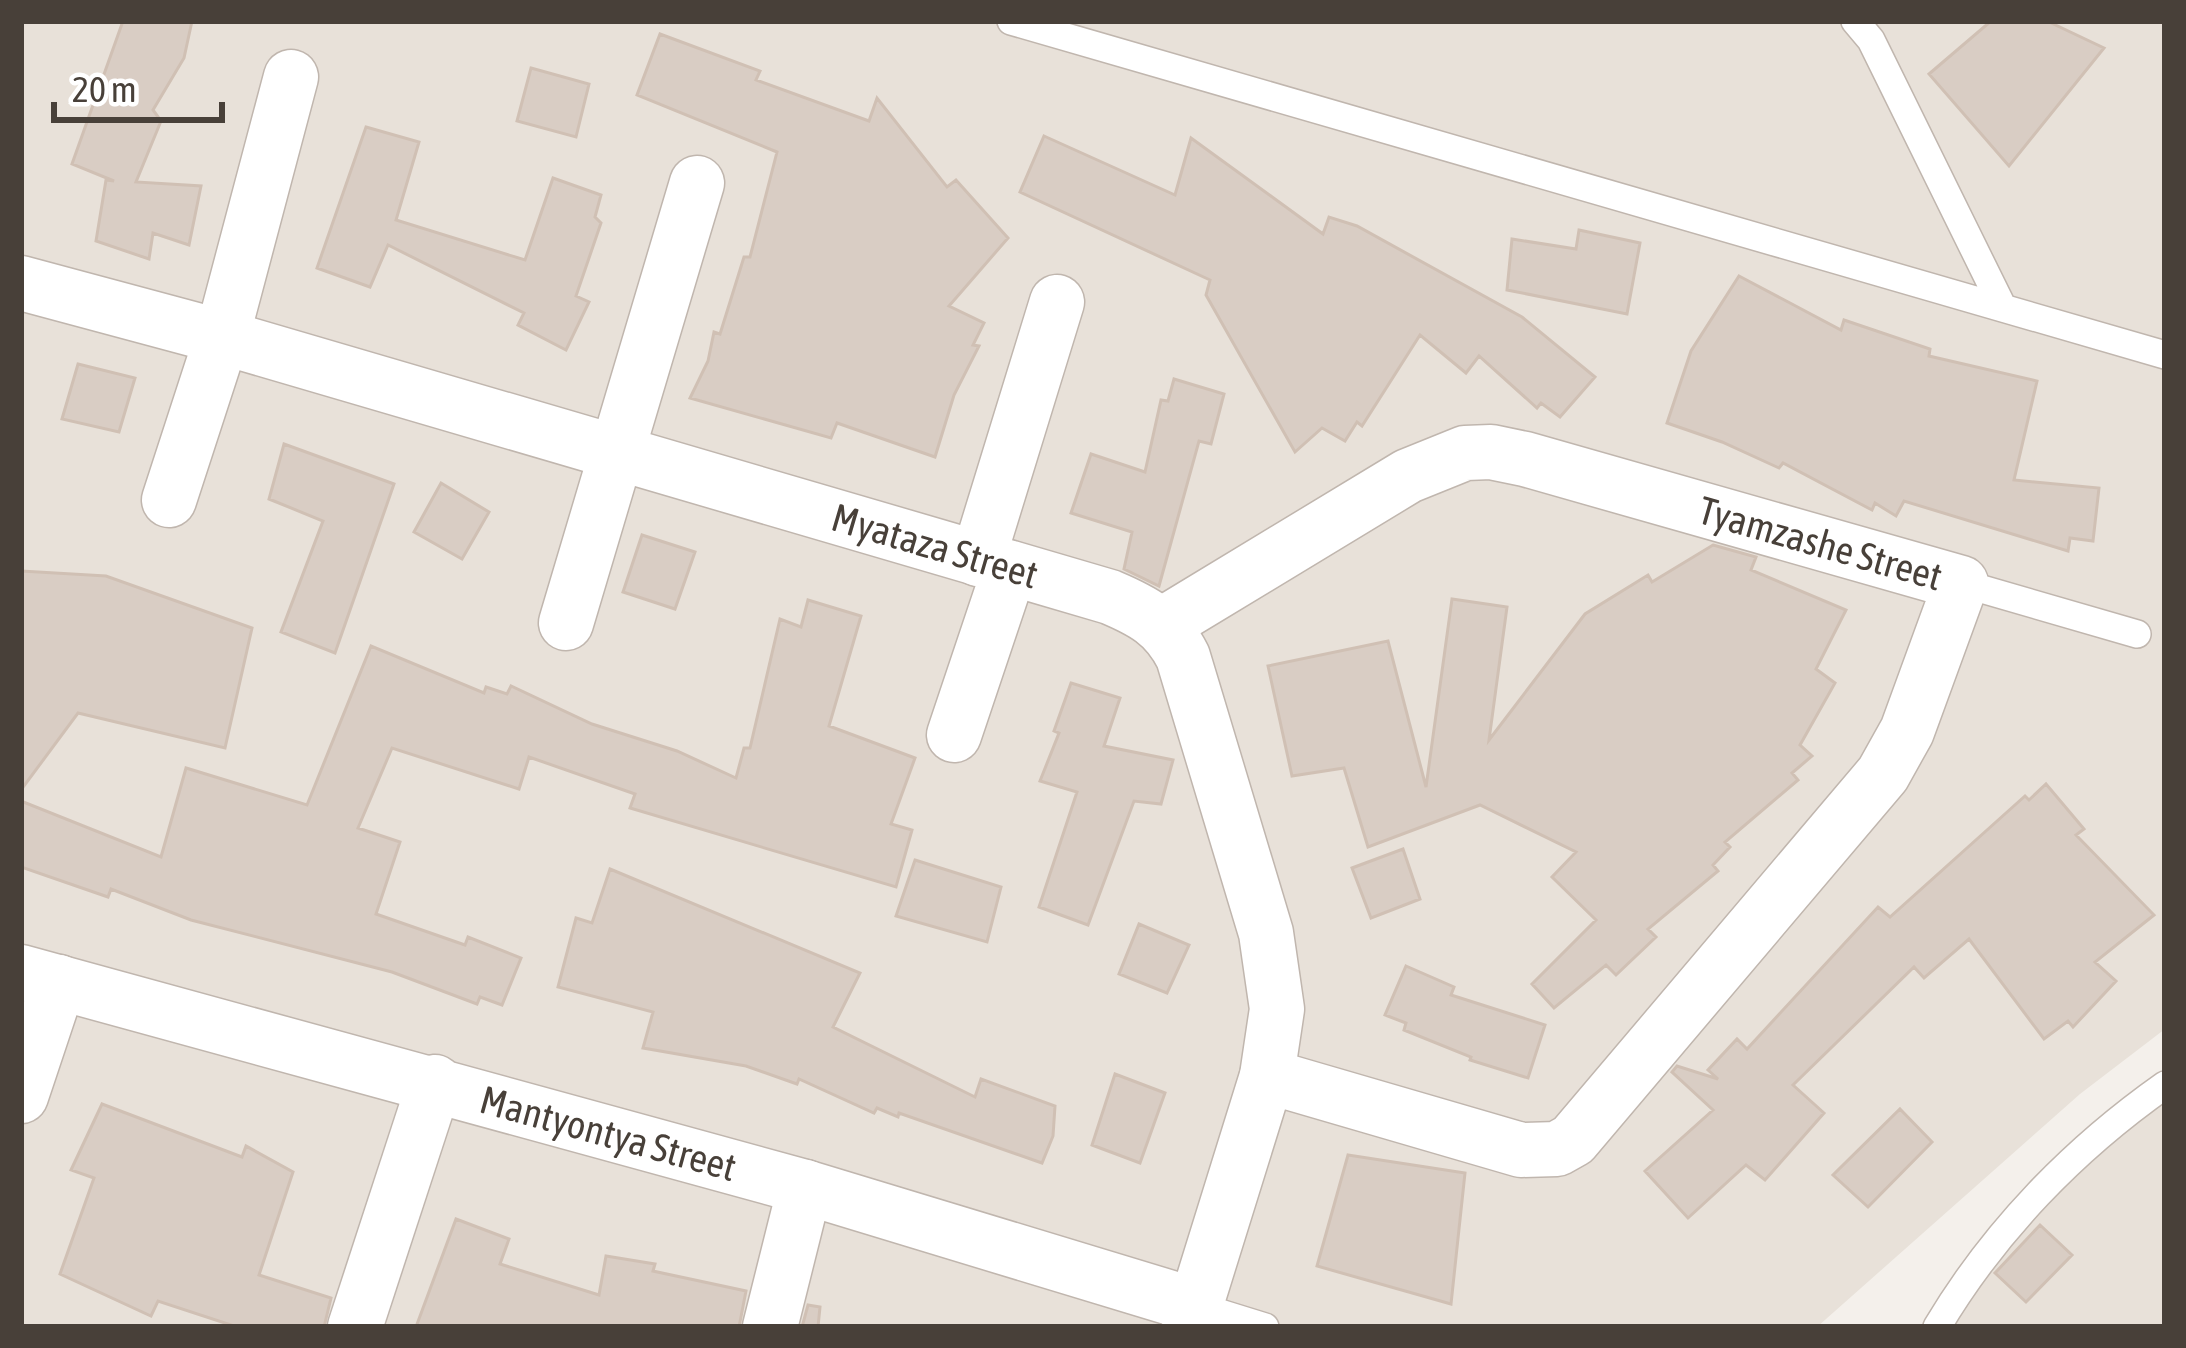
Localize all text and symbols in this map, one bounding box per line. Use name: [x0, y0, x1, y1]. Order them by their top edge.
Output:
scale bar: [54, 48, 222, 122]
text: 20 m: [72, 68, 137, 110]
street label: Tyamzashe Street: [1694, 488, 1947, 599]
street label: Myataza Street: [827, 495, 1043, 597]
street label: Mantyontya Street: [475, 1077, 741, 1189]

